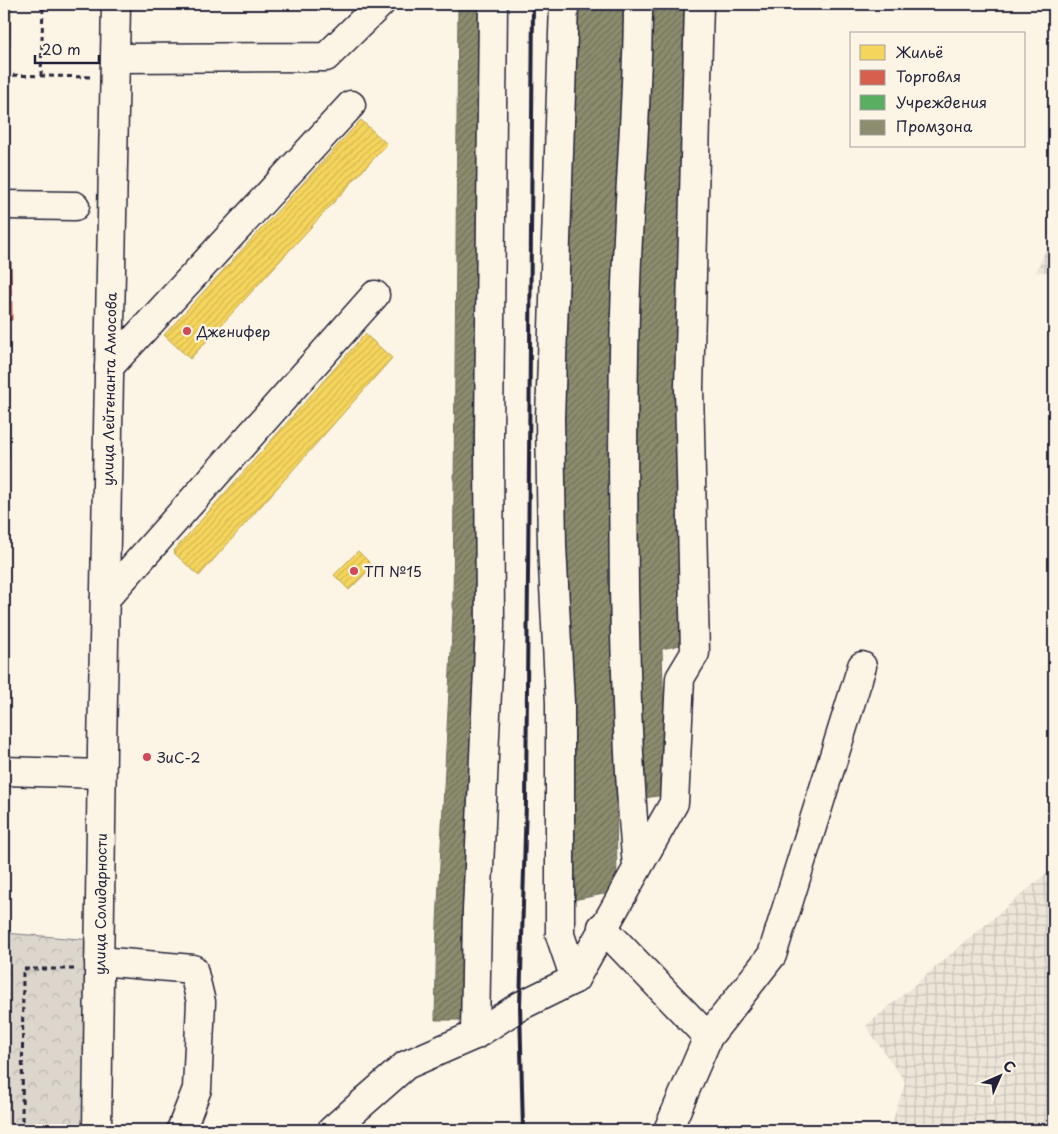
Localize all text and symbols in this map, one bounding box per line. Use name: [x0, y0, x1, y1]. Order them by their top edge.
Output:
scale bar: [35, 32, 99, 64]
legend: [850, 32, 1026, 148]
text: 20 m: [42, 37, 81, 60]
text: Жильё: [895, 40, 943, 63]
text: Торговля: [896, 64, 961, 87]
text: Учреждения: [896, 90, 987, 113]
text: Промзона: [896, 114, 973, 137]
street label: улица Лейтенанта Амосова: [96, 292, 121, 486]
place label: Дженифер: [196, 321, 270, 342]
marker: Дженифер: [181, 325, 193, 337]
place label: ТП №15: [364, 561, 422, 582]
marker: ТП №15: [348, 565, 360, 577]
place label: ЗиС-2: [157, 747, 200, 768]
marker: ЗиС-2: [141, 751, 153, 763]
street label: улица Солидарности: [89, 833, 111, 975]
north arrow: [976, 1052, 1026, 1102]
text: С: [998, 1055, 1021, 1078]

